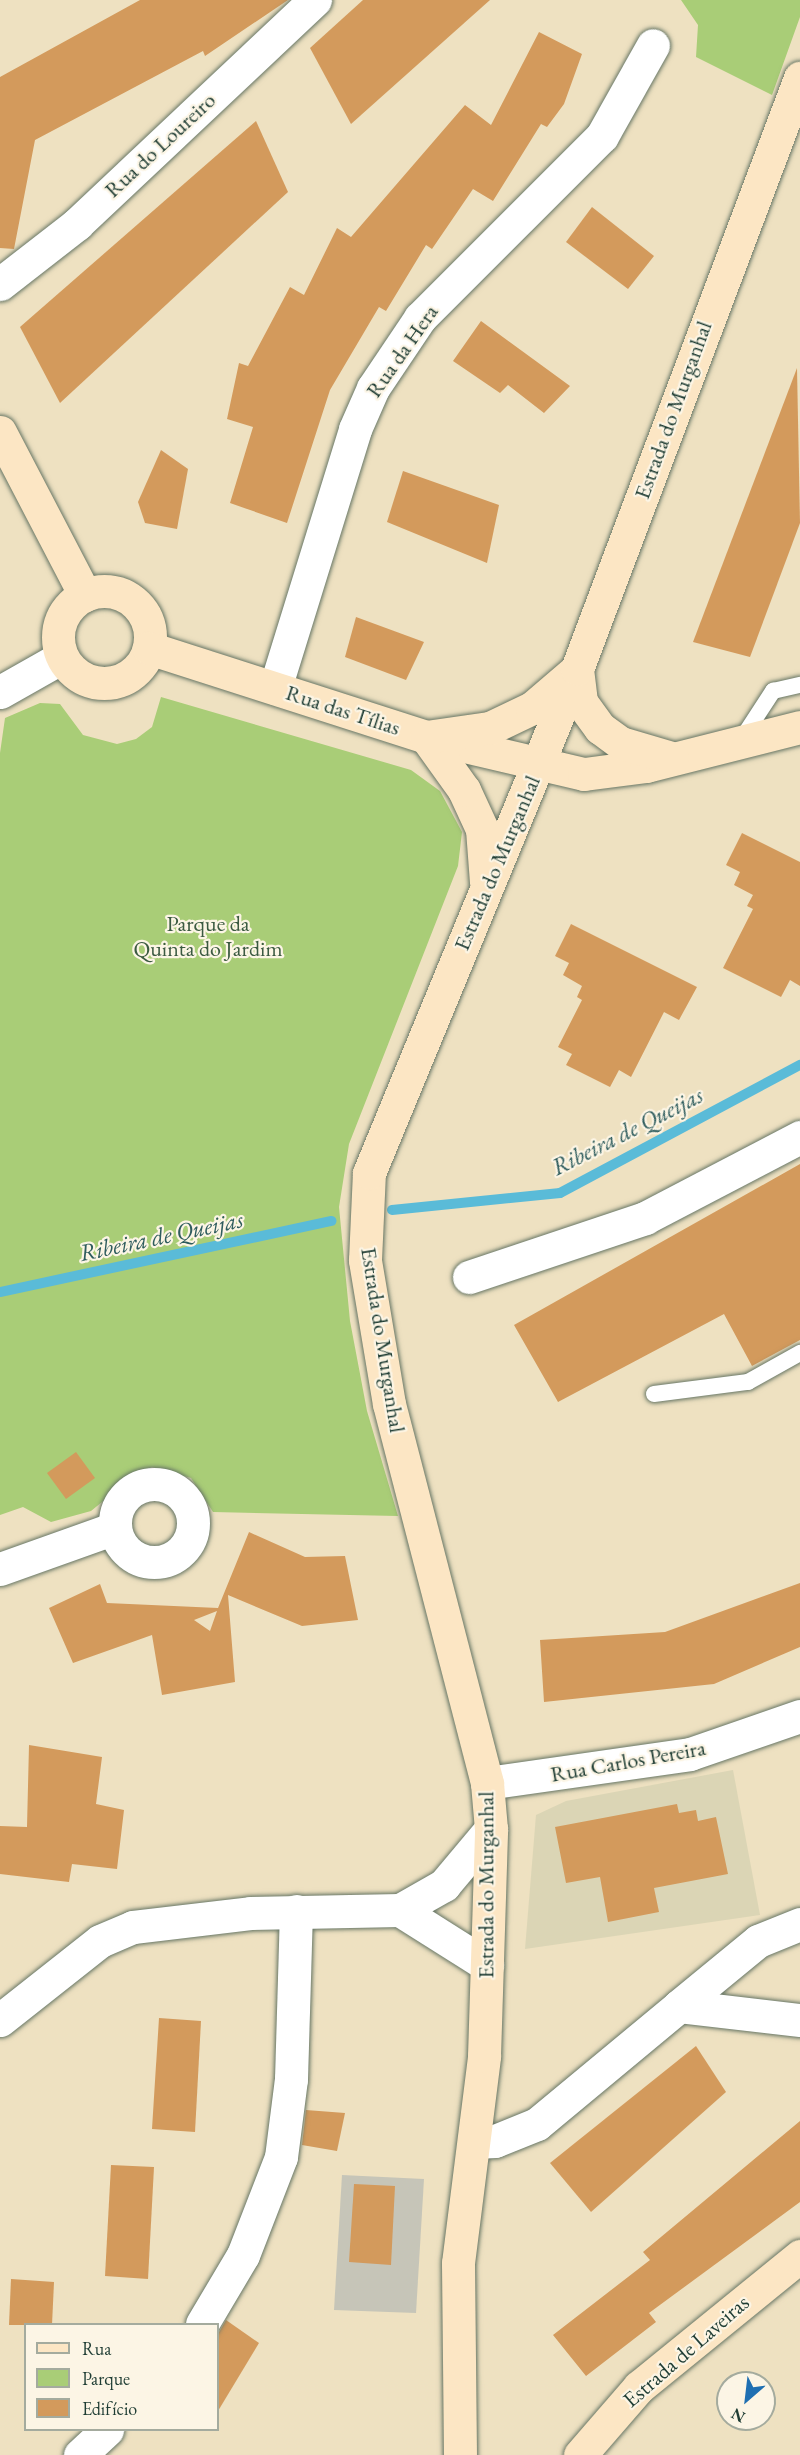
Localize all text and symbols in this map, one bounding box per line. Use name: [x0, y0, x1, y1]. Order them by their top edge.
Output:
street label: Rua do Loureiro: [99, 87, 221, 203]
street label: Rua da Hera: [360, 299, 444, 403]
street label: Estrada do Murganhal: [629, 317, 717, 503]
street label: Rua das Tílias: [283, 679, 403, 741]
street label: Estrada do Murganhal: [448, 772, 546, 954]
park label: Parque da Quinta do Jardim: [133, 910, 283, 962]
water label: Ribeira de Queijas: [546, 1080, 708, 1182]
water label: Ribeira de Queijas: [77, 1205, 245, 1267]
street label: Estrada do Murganhal: [355, 1245, 411, 1435]
street label: Rua Carlos Pereira: [548, 1734, 708, 1788]
street label: Estrada do Murganhal: [473, 1791, 499, 1979]
street label: Estrada de Laveiras: [618, 2289, 754, 2413]
legend: [24, 2323, 219, 2431]
text: Rua: [82, 2337, 112, 2360]
text: Parque: [82, 2367, 130, 2390]
north arrow: [716, 2371, 776, 2431]
text: Edifício: [82, 2397, 137, 2420]
text: N: [728, 2403, 749, 2428]

